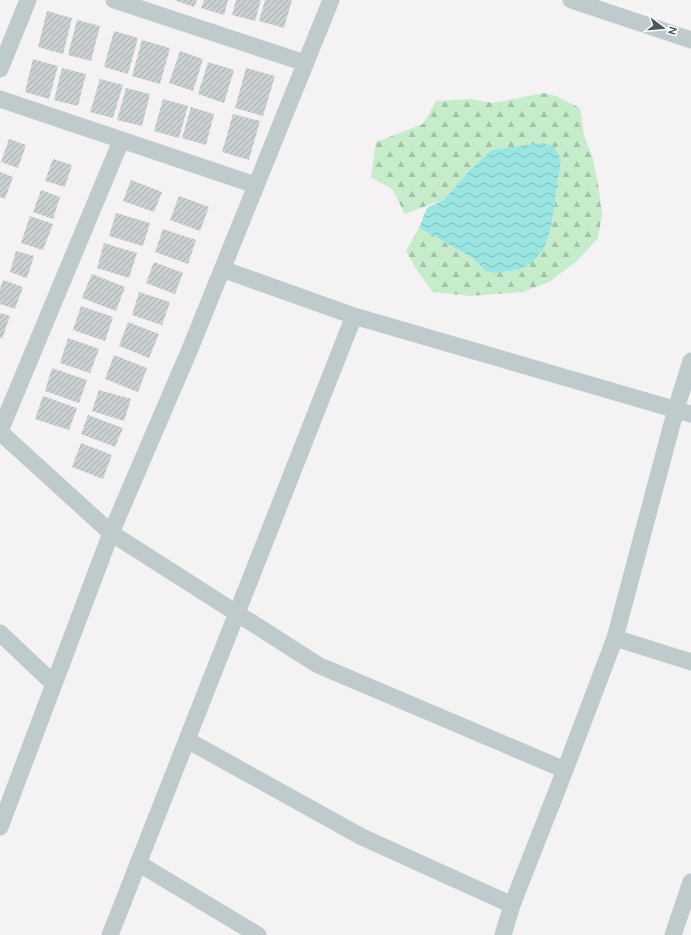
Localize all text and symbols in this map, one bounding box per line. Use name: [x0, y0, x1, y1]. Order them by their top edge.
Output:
north arrow: [643, 8, 683, 48]
text: N: [666, 25, 680, 36]

